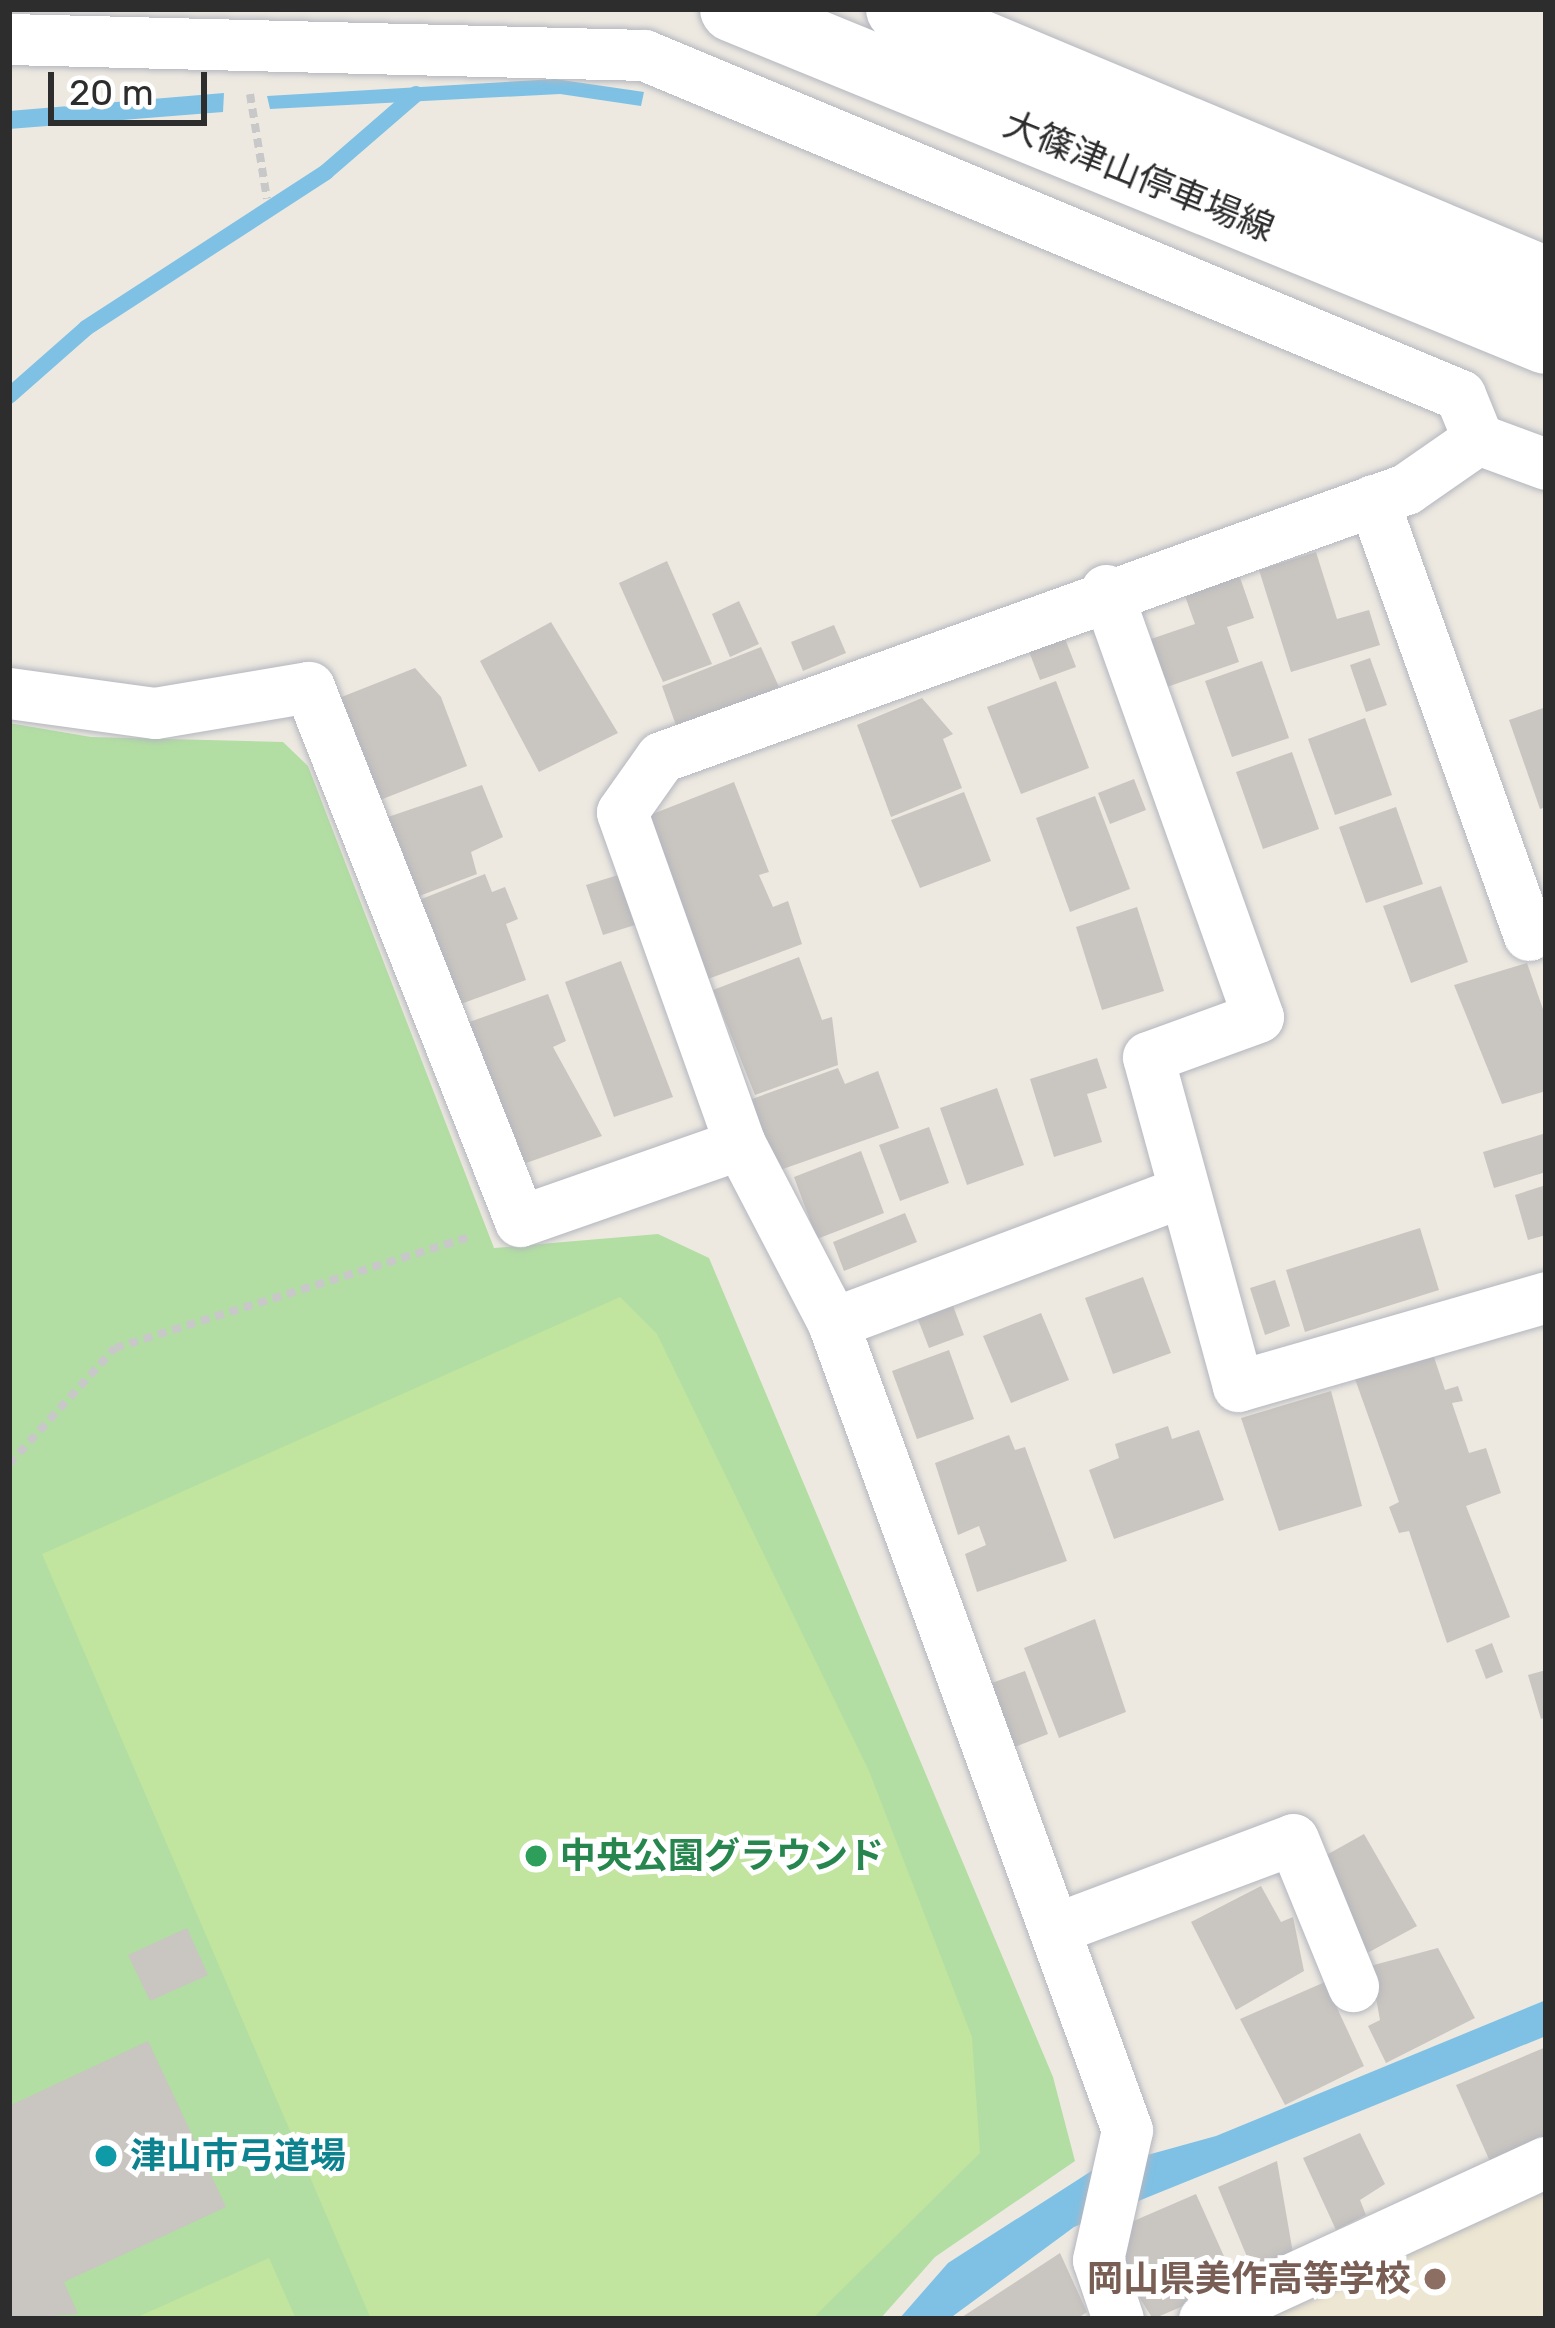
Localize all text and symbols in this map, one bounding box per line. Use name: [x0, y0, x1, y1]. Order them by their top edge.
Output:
scale bar: [54, 48, 213, 122]
text: 20 m: [69, 71, 154, 114]
street label: 大篠津山停車場線: [997, 102, 1281, 250]
place label: 中央公園グラウンド: [560, 1834, 884, 1878]
marker: 中央公園グラウンド: [523, 1843, 549, 1869]
place label: 津山市弓道場: [130, 2134, 346, 2178]
marker: 津山市弓道場: [93, 2143, 119, 2169]
place label: 岡山県美作高等学校: [1087, 2257, 1411, 2301]
marker: 岡山県美作高等学校: [1422, 2266, 1448, 2292]

